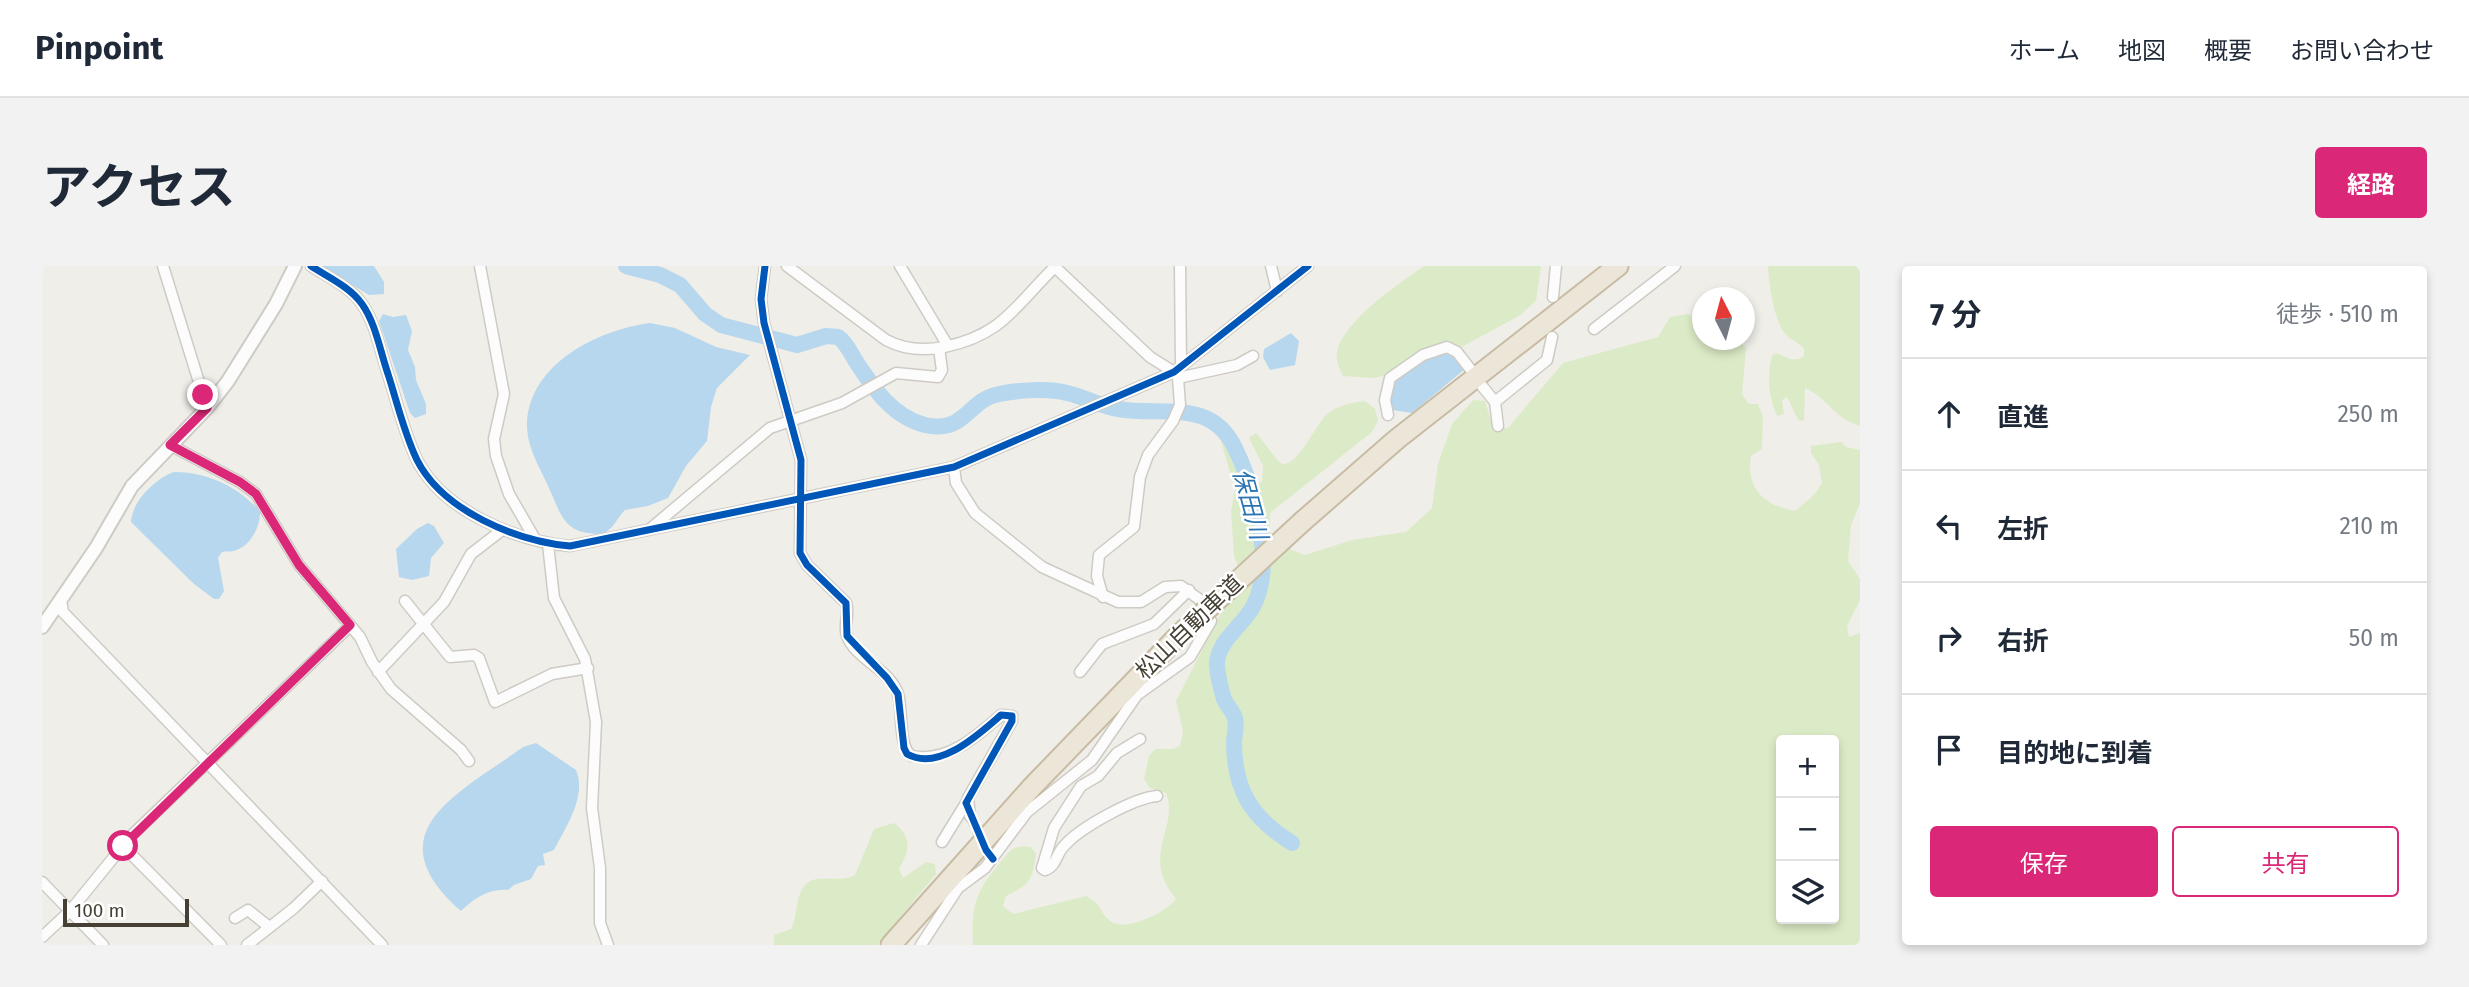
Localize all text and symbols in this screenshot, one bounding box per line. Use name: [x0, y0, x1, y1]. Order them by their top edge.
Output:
text: Pinpoint: [35, 28, 163, 68]
text: ホーム: [2009, 37, 2080, 65]
text: 地図: [2118, 37, 2166, 65]
text: 概要: [2204, 37, 2252, 65]
text: お問い合わせ: [2290, 37, 2434, 65]
button: 経路: [2315, 147, 2427, 218]
text: アクセス: [42, 158, 236, 217]
north arrow: [1692, 287, 1755, 350]
text: 7 分: [1930, 297, 1981, 333]
text: 徒歩 · 510 m: [2276, 300, 2399, 328]
route end: [187, 379, 218, 410]
icon: ahead: [1930, 395, 1968, 433]
text: 250 m: [2337, 400, 2399, 428]
text: 直進: [1997, 402, 2049, 433]
water label: 保田川: [1227, 466, 1274, 545]
icon: left: [1930, 507, 1968, 545]
text: 210 m: [2340, 512, 2399, 540]
text: 左折: [1997, 514, 2049, 545]
street label: 松山自動車道: [1130, 569, 1248, 685]
icon: right: [1930, 619, 1968, 657]
text: 50 m: [2349, 624, 2399, 652]
text: 右折: [1997, 626, 2049, 657]
icon: arrive: [1930, 731, 1968, 769]
map controls: [1776, 735, 1839, 924]
button: +: [1776, 735, 1839, 798]
text: 目的地に到着: [1997, 738, 2153, 769]
button: −: [1776, 798, 1839, 861]
button: 保存: [1930, 826, 2158, 897]
button: 共有: [2172, 826, 2399, 897]
route start: [107, 830, 138, 861]
button: layers: [1776, 861, 1839, 924]
scale bar: [63, 896, 189, 928]
text: 100 m: [74, 899, 125, 922]

